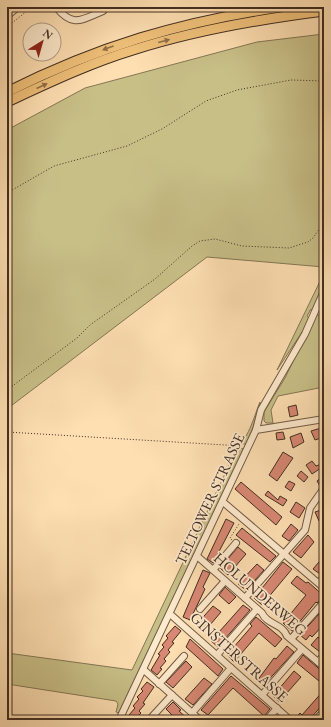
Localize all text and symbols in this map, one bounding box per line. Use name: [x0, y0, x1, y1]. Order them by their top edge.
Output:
north arrow: [22, 22, 62, 62]
text: N: [40, 26, 56, 42]
one-way arrow: [158, 38, 170, 44]
one-way arrow: [101, 45, 113, 51]
one-way arrow: [37, 83, 48, 89]
street label: TELTOWER STRASSE: [171, 429, 249, 568]
street label: HOLUNDERWEG: [210, 548, 311, 639]
street label: GINSTERSTRASSE: [186, 608, 293, 706]

